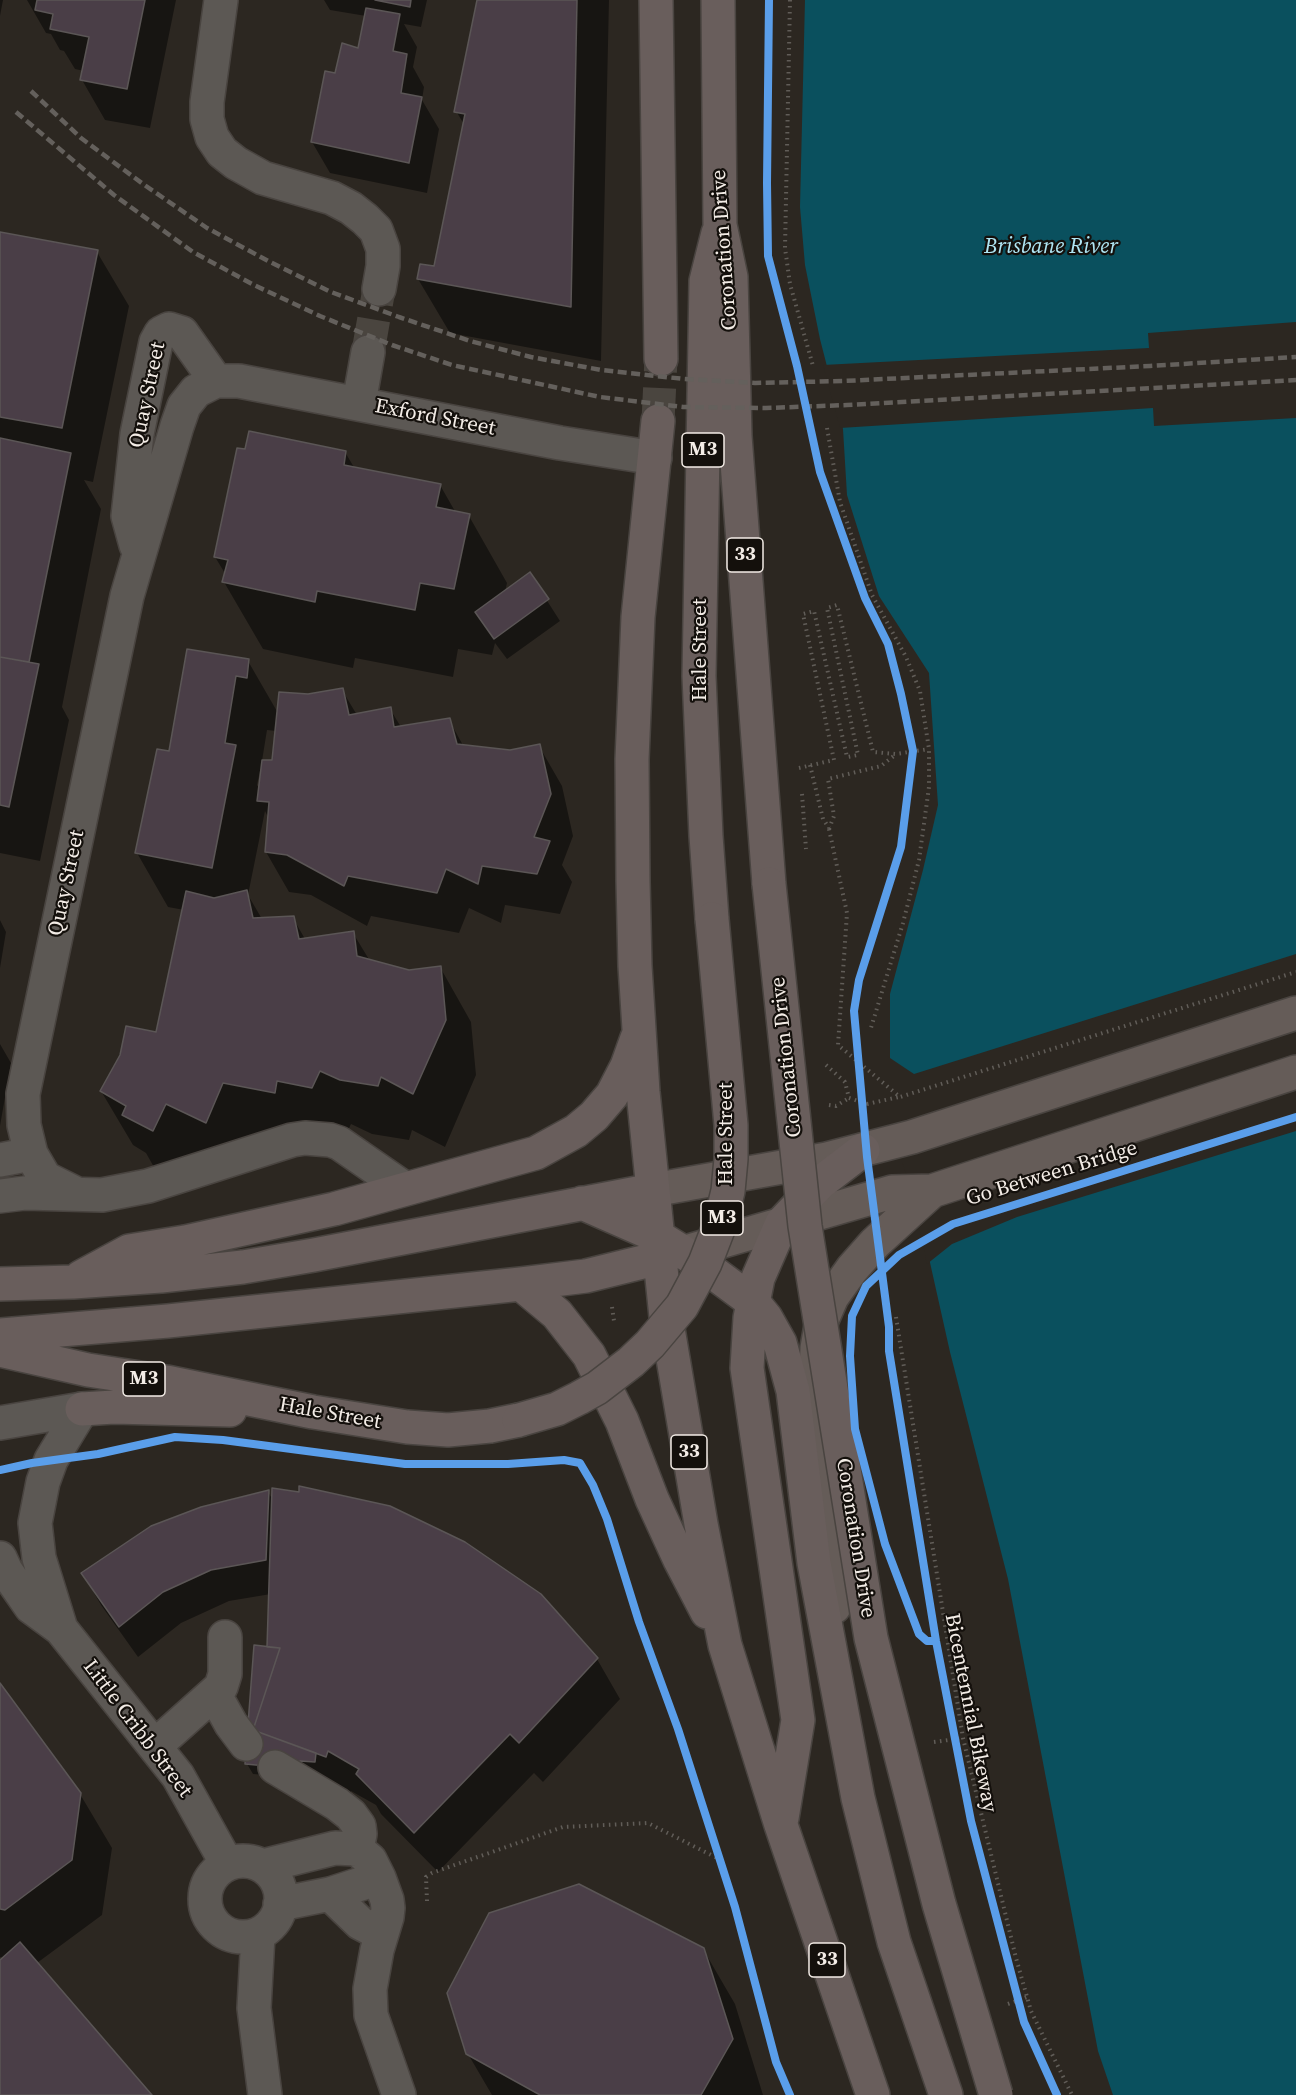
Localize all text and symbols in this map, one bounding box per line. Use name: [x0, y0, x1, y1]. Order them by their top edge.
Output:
street label: Coronation Drive: [707, 169, 743, 331]
water label: Brisbane River: [984, 234, 1118, 260]
street label: Quay Street: [125, 340, 171, 450]
street label: Exford Street: [373, 394, 497, 442]
road number: M3: [682, 433, 724, 467]
road number: 33: [727, 538, 763, 572]
street label: Hale Street: [688, 599, 714, 701]
street label: Quay Street: [44, 828, 90, 938]
street label: Coronation Drive: [766, 975, 808, 1139]
street label: Hale Street: [714, 1083, 740, 1185]
street label: Go Between Bridge: [963, 1136, 1141, 1212]
road number: M3: [701, 1201, 743, 1235]
road number: M3: [123, 1362, 165, 1396]
street label: Hale Street: [277, 1393, 383, 1435]
road number: 33: [671, 1435, 707, 1469]
street label: Coronation Drive: [830, 1456, 880, 1620]
street label: Bicentennial Bikeway: [938, 1611, 1002, 1815]
street label: Little Cribb Street: [77, 1655, 197, 1803]
road number: 33: [809, 1943, 845, 1977]

